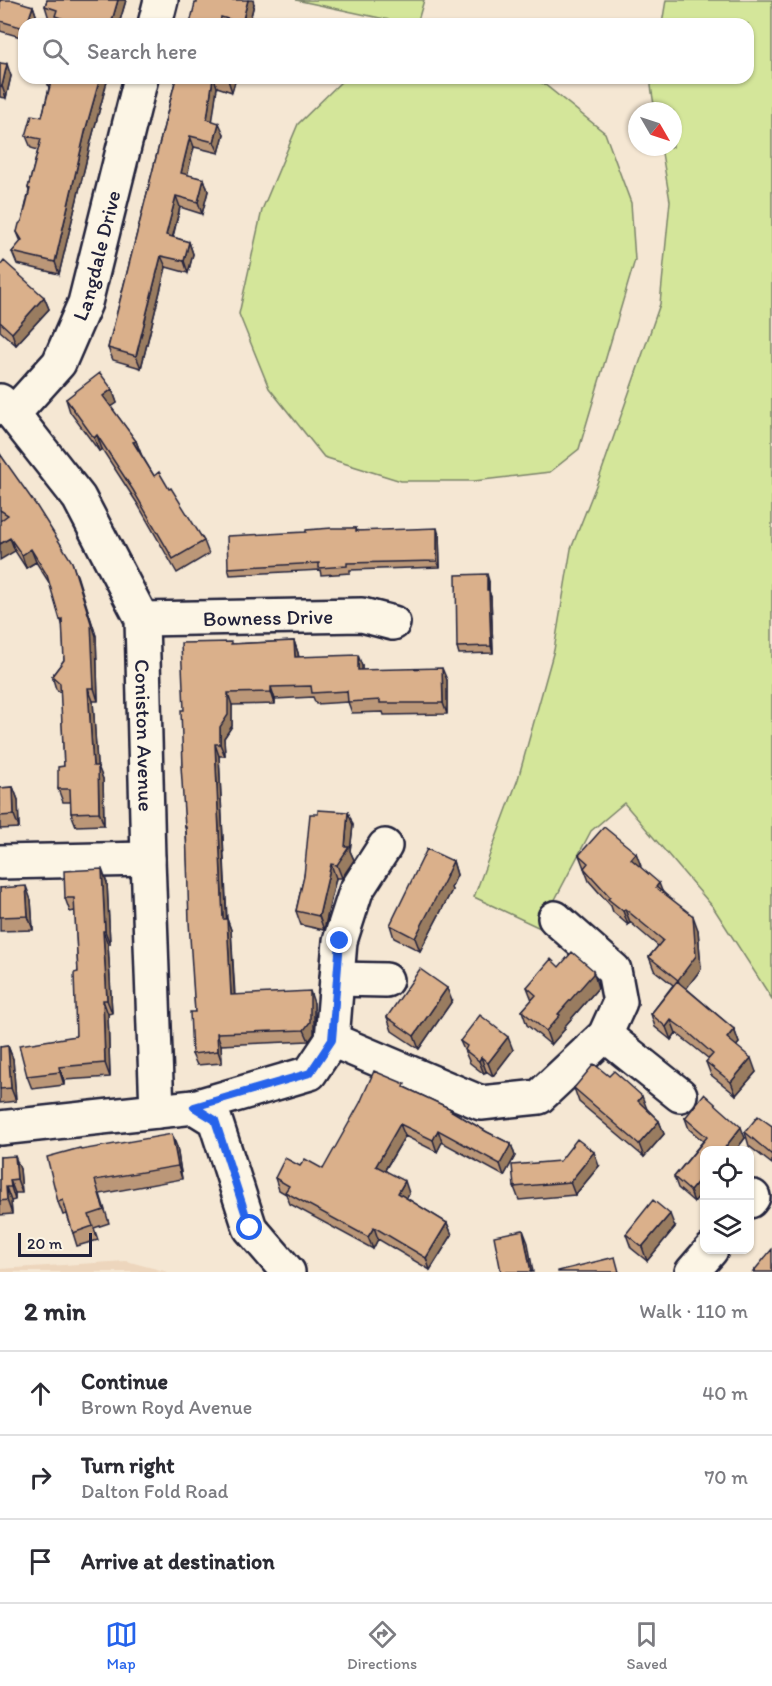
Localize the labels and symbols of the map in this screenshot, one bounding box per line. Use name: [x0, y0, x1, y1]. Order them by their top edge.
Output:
north arrow: [628, 102, 682, 156]
street label: Langdale Drive: [66, 188, 125, 324]
street label: Bowness Drive: [203, 603, 333, 630]
street label: Coniston Avenue: [131, 659, 159, 812]
route end: [326, 927, 352, 953]
route start: [236, 1214, 262, 1240]
scale bar: [18, 1230, 92, 1258]

